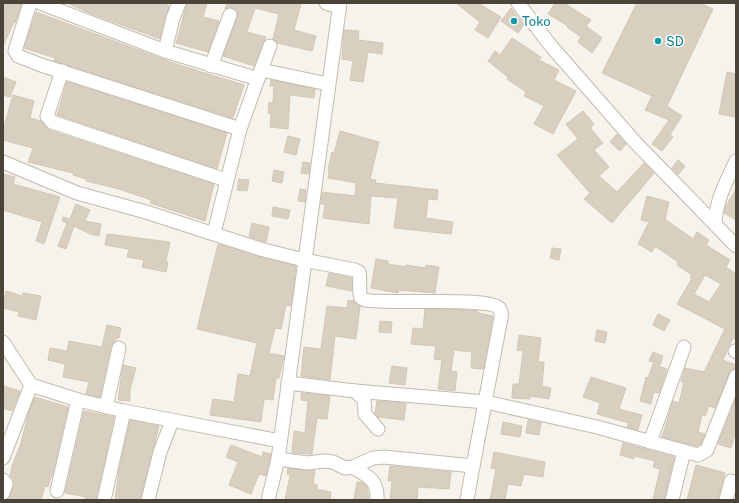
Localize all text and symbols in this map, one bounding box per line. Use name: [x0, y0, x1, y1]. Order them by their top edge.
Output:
place label: Toko: [522, 14, 551, 29]
marker: Toko: [509, 16, 519, 26]
place label: SD: [666, 34, 684, 49]
marker: SD: [653, 36, 663, 46]

